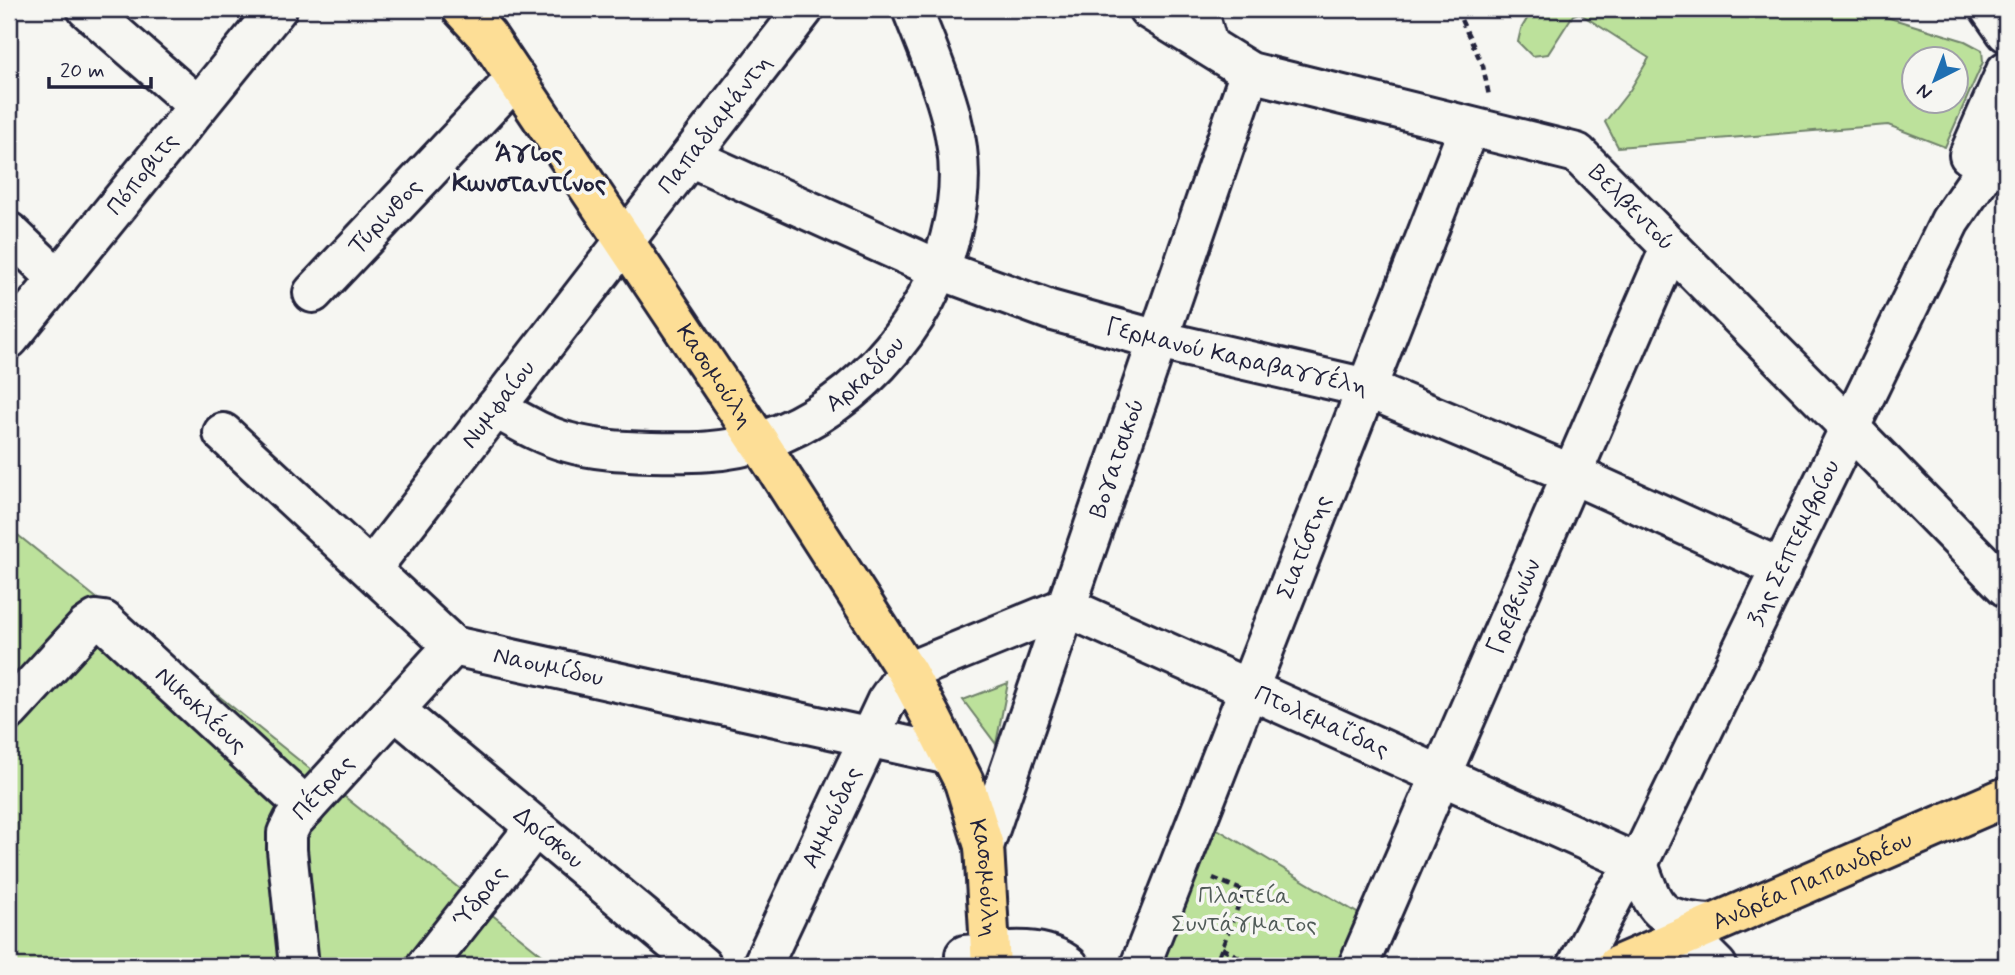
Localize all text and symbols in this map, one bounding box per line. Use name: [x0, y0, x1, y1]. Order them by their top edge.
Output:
scale bar: [49, 46, 150, 90]
north arrow: [1899, 46, 1969, 116]
street label: Παπαδιαμάντη: [651, 48, 778, 200]
text: 20 m: [60, 57, 105, 85]
text: N: [1912, 78, 1938, 105]
street label: Πόποβιτς: [100, 127, 186, 222]
district label: Άγιος Κωνσταντίνος: [452, 137, 606, 201]
street label: Βελβεντού: [1582, 158, 1681, 258]
street label: Τύρινθος: [342, 172, 429, 261]
street label: Γερμανού Καραβαγγέλη: [1102, 311, 1371, 403]
street label: Κασομούλη: [669, 318, 761, 434]
street label: Αρκαδίου: [820, 330, 912, 420]
street label: Νυμφαίου: [454, 354, 542, 455]
street label: Βογατσικού: [1082, 394, 1152, 522]
street label: 3ης Σεπτεμβρίου: [1740, 455, 1847, 631]
street label: Σιατίστης: [1270, 491, 1339, 604]
street label: Γρεβενών: [1480, 554, 1549, 659]
street label: Ναουμίδου: [490, 640, 606, 694]
street label: Νικοκλέους: [148, 660, 254, 760]
street label: Πτολεμαΐδας: [1249, 678, 1394, 766]
street label: Πέτρας: [285, 748, 361, 827]
street label: Αμμούδας: [795, 762, 869, 873]
street label: Δρίσκου: [507, 800, 590, 876]
street label: Κασομούλη: [961, 815, 1005, 938]
street label: Ανδρέα Παπανδρέου: [1708, 824, 1917, 938]
street label: Ύδρας: [446, 859, 514, 934]
park label: Πλατεία Συντάγματος: [1171, 881, 1317, 940]

